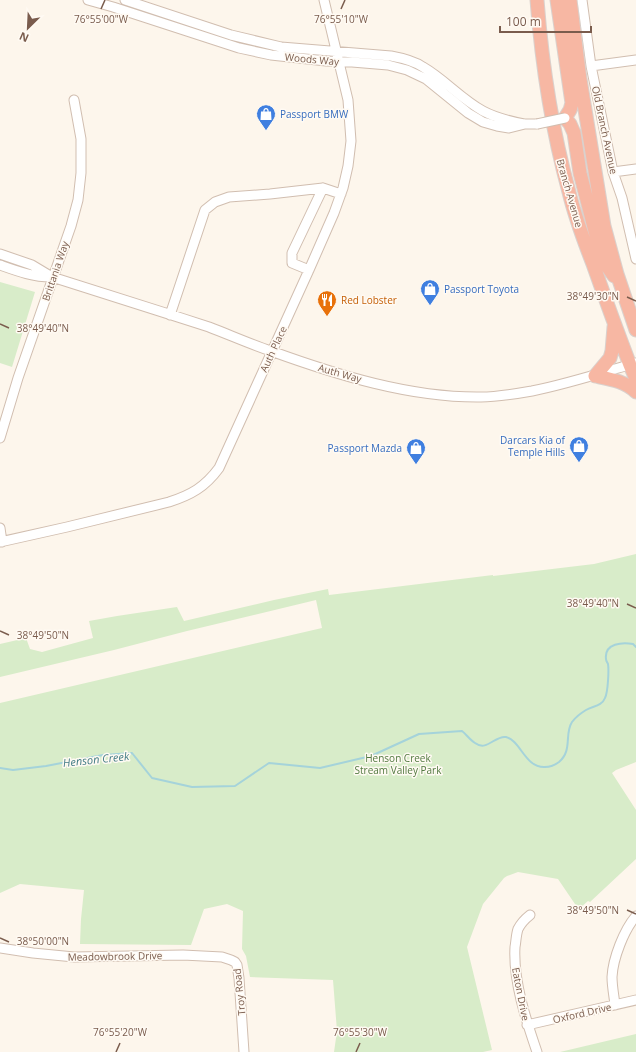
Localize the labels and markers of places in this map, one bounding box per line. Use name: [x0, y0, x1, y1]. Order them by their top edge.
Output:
shop icon: Passport BMW: [255, 103, 277, 131]
place label: Passport BMW: [280, 107, 349, 121]
shop icon: Passport Toyota: [419, 278, 441, 306]
place label: Passport Toyota: [444, 282, 519, 296]
restaurant icon: Red Lobster: [316, 289, 338, 317]
place label: Red Lobster: [341, 293, 397, 307]
place label: Darcars Kia of Temple Hills: [500, 433, 566, 459]
shop icon: Darcars Kia of Temple Hills: [568, 435, 590, 463]
shop icon: Passport Mazda: [405, 437, 427, 465]
place label: Passport Mazda: [328, 441, 402, 455]

